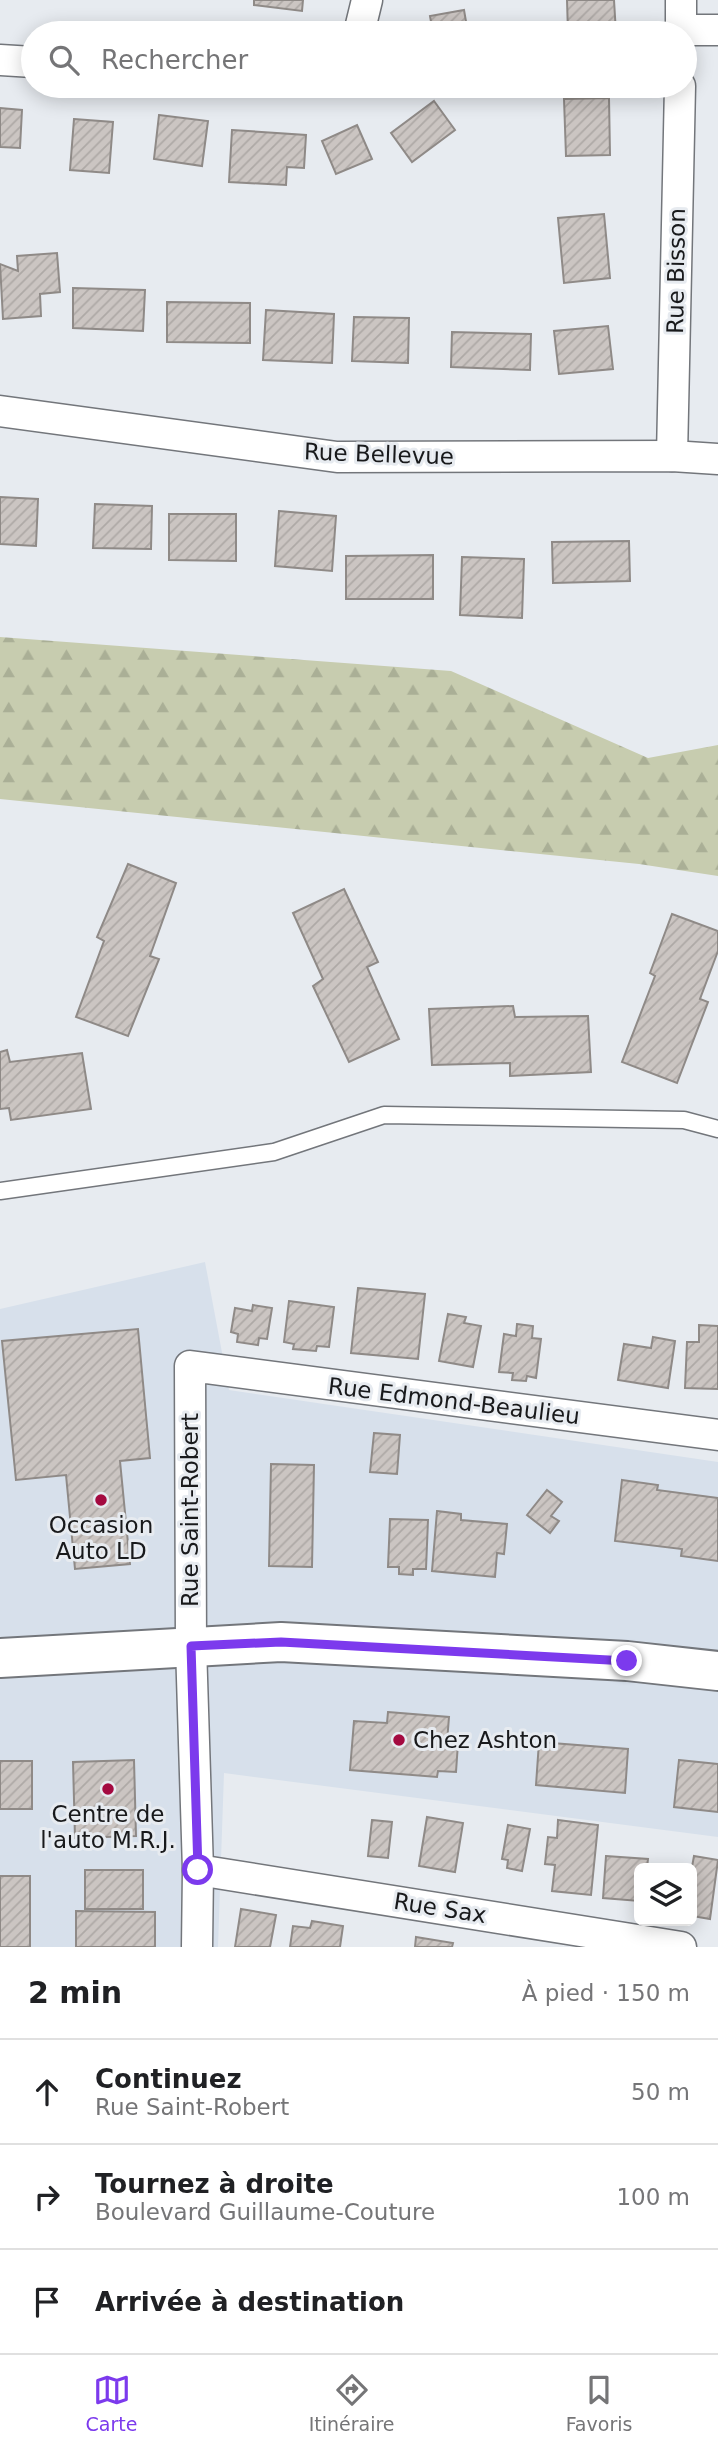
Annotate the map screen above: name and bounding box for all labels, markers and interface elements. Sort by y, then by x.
search box [21,21,697,98]
icon: search [45,41,83,79]
text: Rechercher [101,45,248,75]
street label: Rue Bisson [662,208,690,334]
street label: Rue Bellevue [303,438,455,470]
street label: Rue Edmond-Beaulieu [327,1373,581,1429]
street label: Rue Saint-Robert [177,1413,203,1607]
marker: Occasion Auto LD [93,1492,109,1508]
place label: Occasion Auto LD [49,1512,153,1564]
route end [611,1645,642,1676]
place label: Chez Ashton [413,1727,557,1753]
marker: Chez Ashton [391,1732,407,1748]
marker: Centre de l'auto M.R.J. [100,1781,116,1797]
place label: Centre de l'auto M.R.J. [40,1801,176,1853]
route start [182,1854,213,1885]
map controls [634,1863,697,1926]
button: layers [634,1863,697,1926]
street label: Rue Sax [392,1888,488,1928]
text: 2 min [28,1975,122,2010]
text: À pied · 150 m [522,1980,690,2006]
text: Continuez [95,2064,242,2094]
icon: ahead [28,2073,66,2111]
text: 50 m [631,2079,690,2105]
text: Rue Saint-Robert [95,2094,289,2120]
text: Tournez à droite [95,2169,334,2199]
icon: right [28,2178,66,2216]
text: 100 m [616,2184,690,2210]
text: Boulevard Guillaume-Couture [95,2199,435,2225]
icon: arrive [28,2283,66,2321]
text: Arrivée à destination [95,2287,404,2317]
tab: Carte [86,2371,137,2435]
tab: Itinéraire [309,2371,395,2435]
tab: Favoris [566,2371,632,2435]

